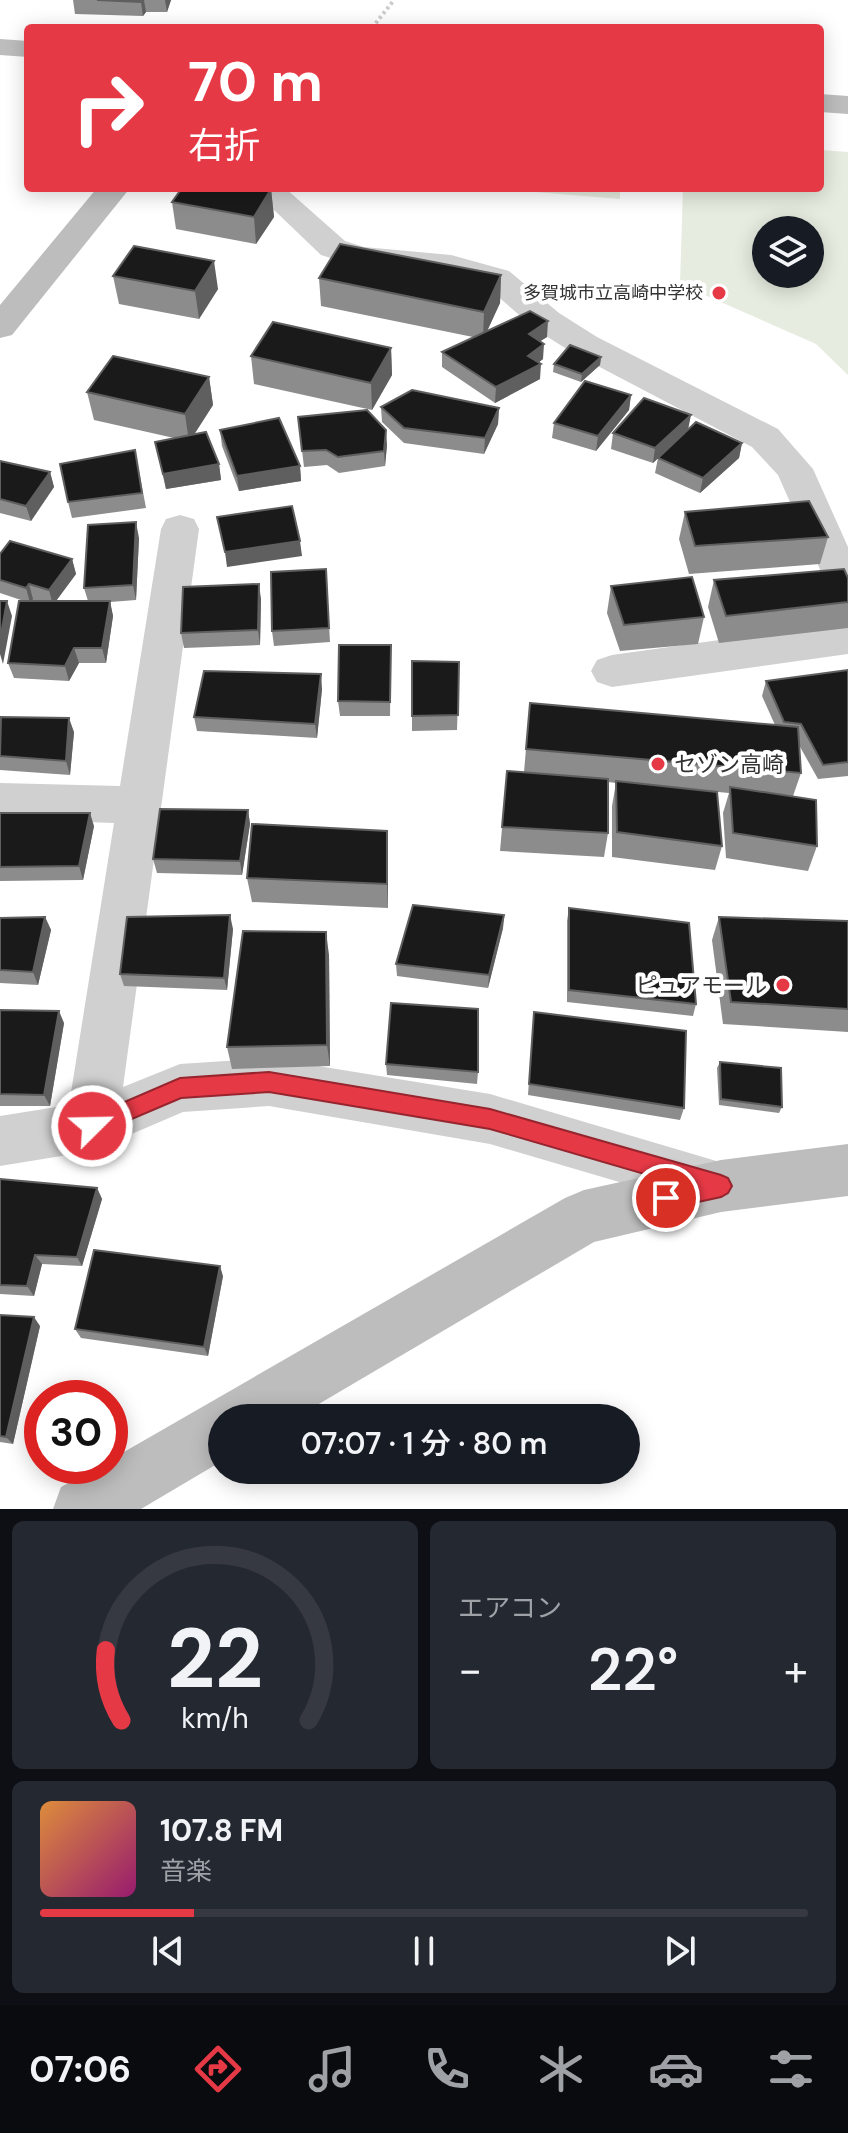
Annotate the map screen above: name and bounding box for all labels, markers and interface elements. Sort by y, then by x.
text: 70 m [188,45,323,118]
icon: right [56,56,160,160]
text: 右折 [188,122,260,169]
map controls [752,216,824,288]
button: layers [752,216,824,288]
place label: 多賀城市立高崎中学校 [523,281,703,305]
marker: 多賀城市立高崎中学校 [710,284,728,302]
place label: セゾン高崎 [674,750,784,779]
marker: セゾン高崎 [649,755,667,773]
place label: ピュアモール [635,971,767,1000]
marker: ピュアモール [774,976,792,994]
position arrow [50,1084,134,1168]
pin [632,1164,700,1232]
icon: arrive [644,1176,688,1220]
speed limit sign: 30 [24,1380,128,1484]
text: 07:07 · 1 分 · 80 m [301,1424,547,1463]
text: エアコン [458,1591,562,1625]
text: 22 [167,1604,263,1713]
text: 22° [588,1630,678,1709]
text: − [458,1641,482,1699]
text: + [784,1641,808,1699]
text: km/h [181,1700,249,1737]
text: 107.8 FM [160,1811,283,1850]
text: 音楽 [160,1854,212,1888]
icon: previous [146,1929,190,1973]
icon: pause [402,1929,446,1973]
icon: next [658,1929,702,1973]
icon: directions [190,2041,246,2097]
icon: music [304,2041,360,2097]
icon: phone [419,2041,475,2097]
icon: climate [533,2041,589,2097]
icon: car [648,2041,704,2097]
icon: filters [763,2041,819,2097]
text: 07:06 [29,2046,131,2093]

